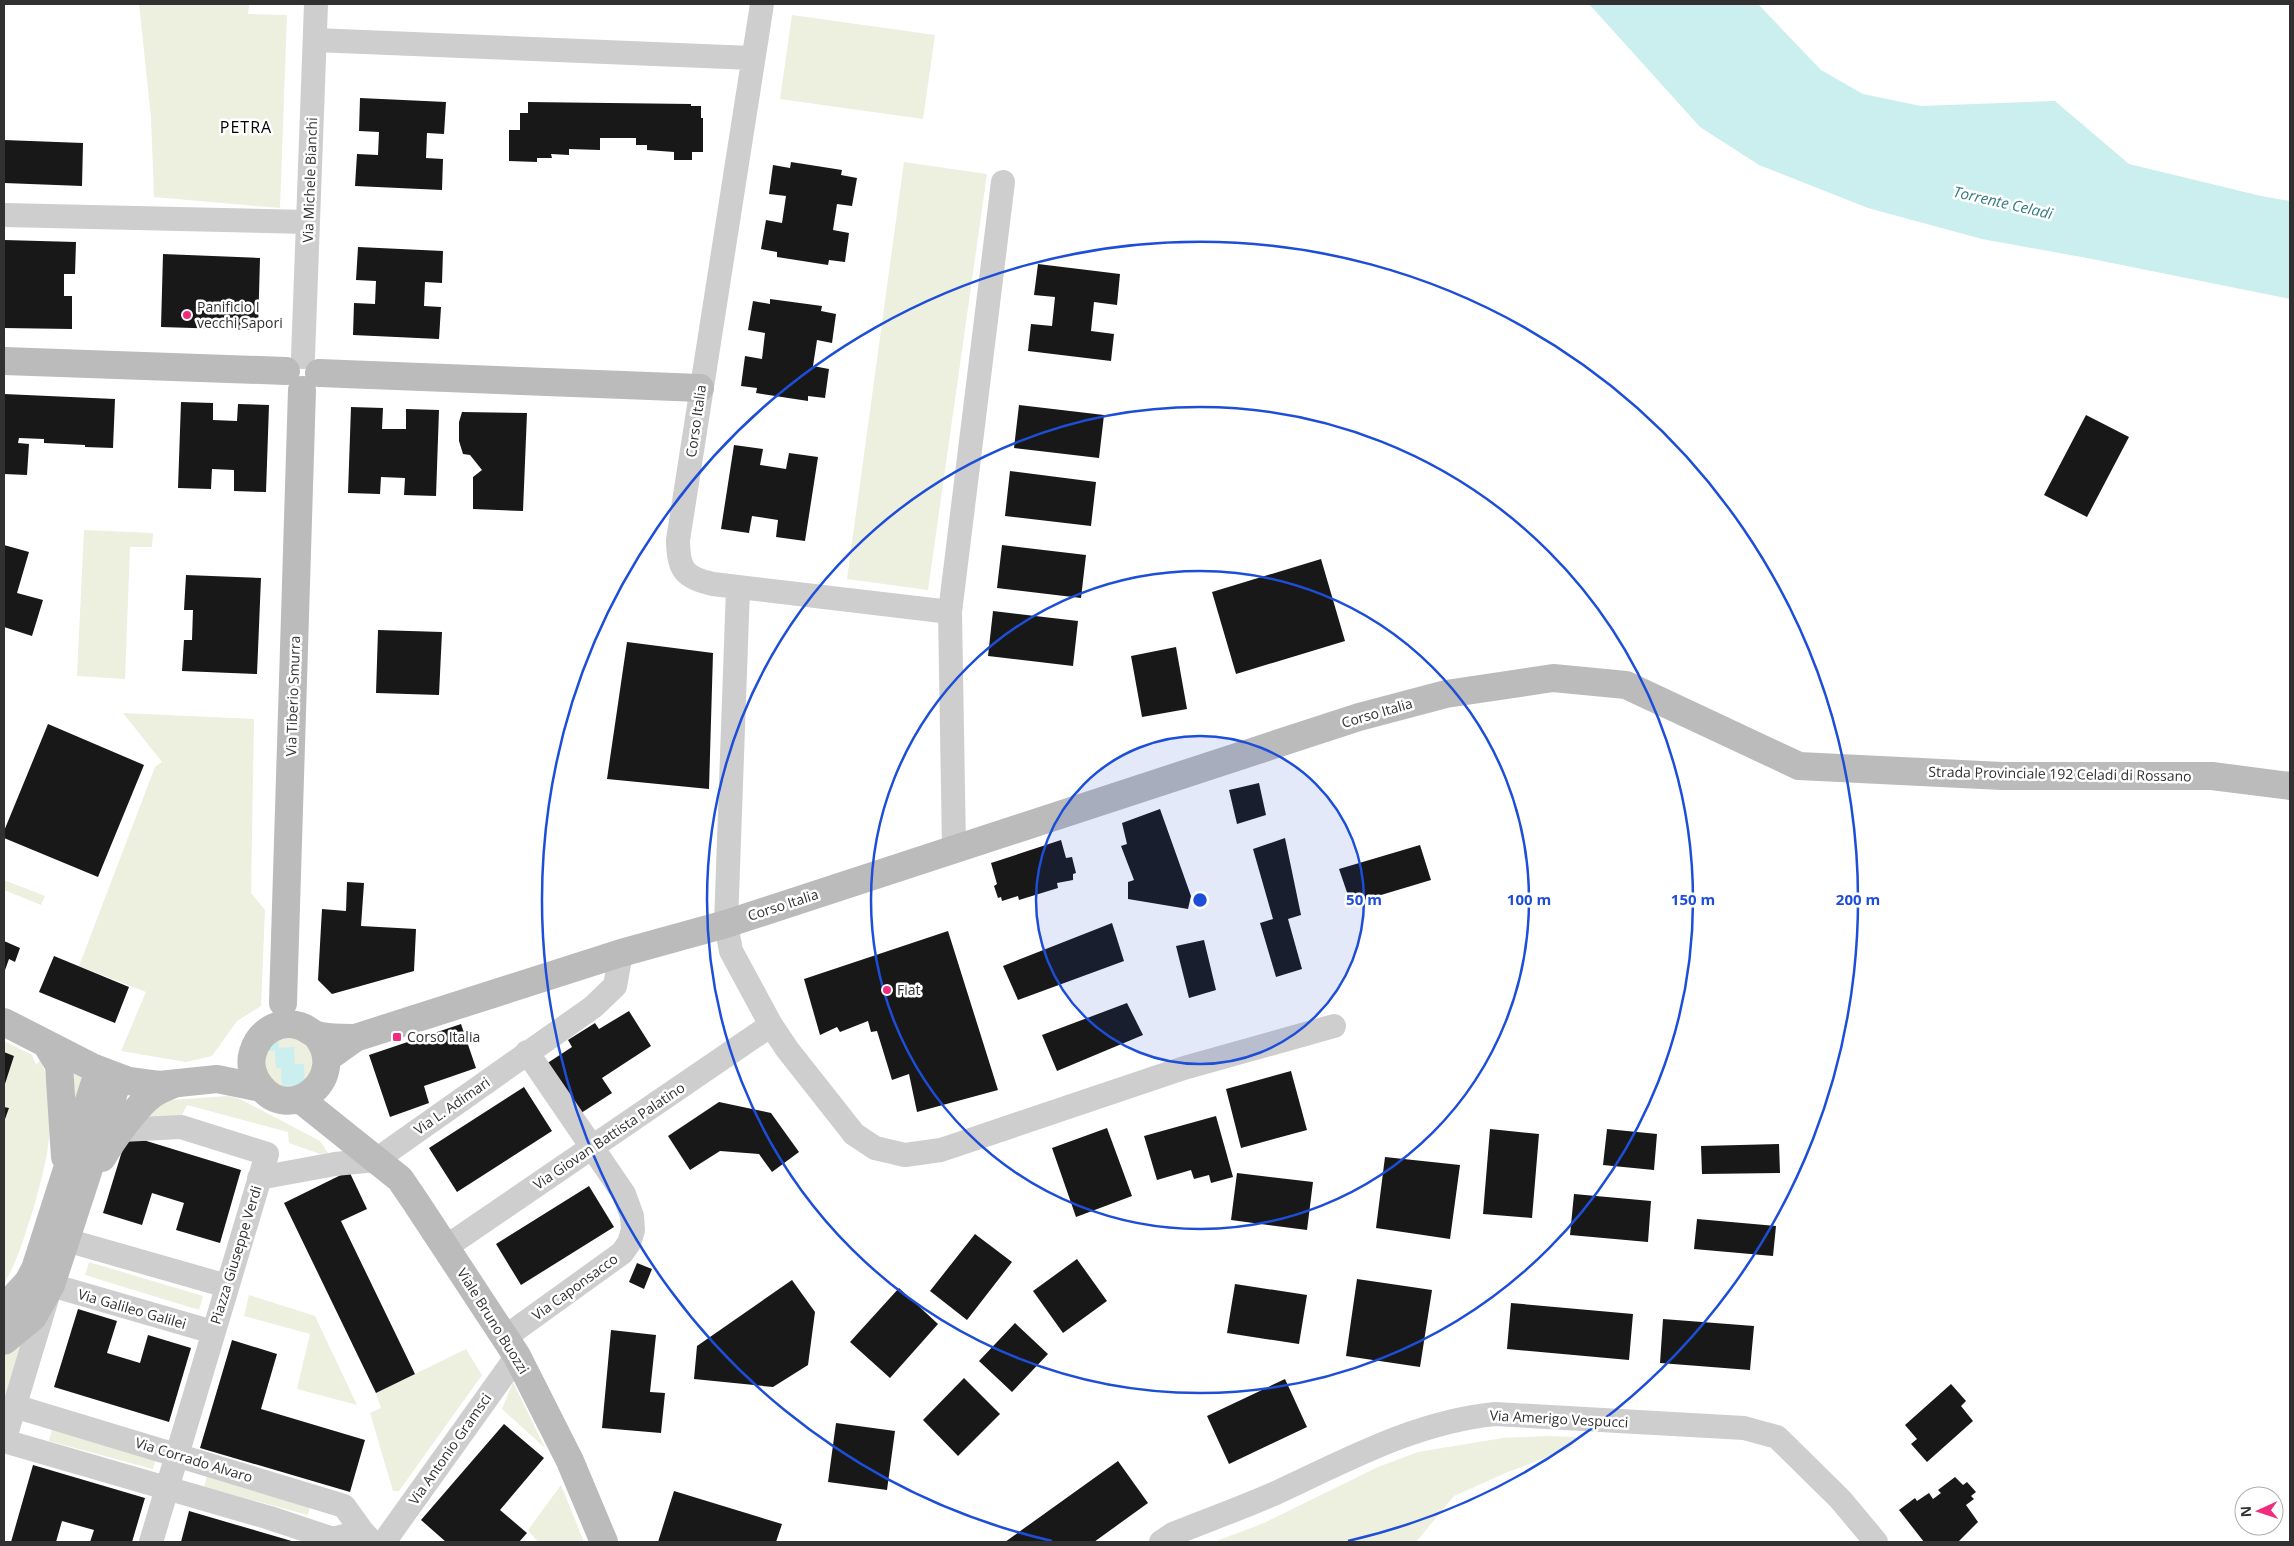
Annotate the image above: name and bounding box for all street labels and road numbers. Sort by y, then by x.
street label: Via Michele Bianchi [298,117,321,243]
street label: Corso Italia [681,383,710,459]
street label: Via Tiberio Smurra [281,635,304,757]
street label: Corso Italia [1339,693,1415,732]
street label: Strada Provinciale 192 Celadi di Rossano [1928,762,2192,785]
street label: Corso Italia [745,884,821,925]
street label: Via L. Adimari [410,1072,494,1139]
street label: Via Giovan Battista Palatino [529,1078,688,1193]
street label: Piazza Giuseppe Verdi [205,1183,266,1326]
street label: Via Caponsacco [528,1249,621,1324]
street label: Viale Bruno Buozzi [453,1264,534,1377]
street label: Via Galileo Galilei [76,1284,188,1333]
street label: Via Antonio Gramsci [404,1389,495,1508]
street label: Via Amerigo Vespucci [1489,1405,1629,1432]
street label: Via Corrado Alvaro [133,1433,255,1486]

